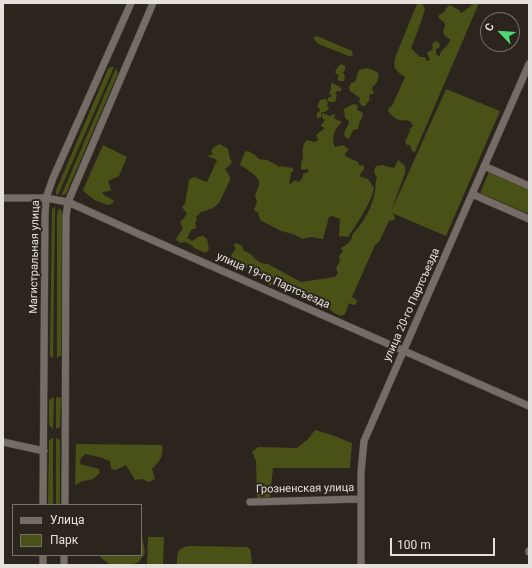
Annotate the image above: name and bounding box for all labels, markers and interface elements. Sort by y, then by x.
north arrow [480,12,520,52]
text: С [482,21,497,33]
street label: Магистральная улица [27,200,43,314]
street label: улица 20-го Партсъезда [381,246,443,364]
street label: улица 19-го Партсъезда [214,250,332,312]
street label: Грозненская улица [256,482,354,496]
legend [12,504,142,556]
text: Улица [50,513,85,527]
scale bar [392,530,497,556]
text: Парк [50,533,78,547]
text: 100 m [397,538,431,552]

